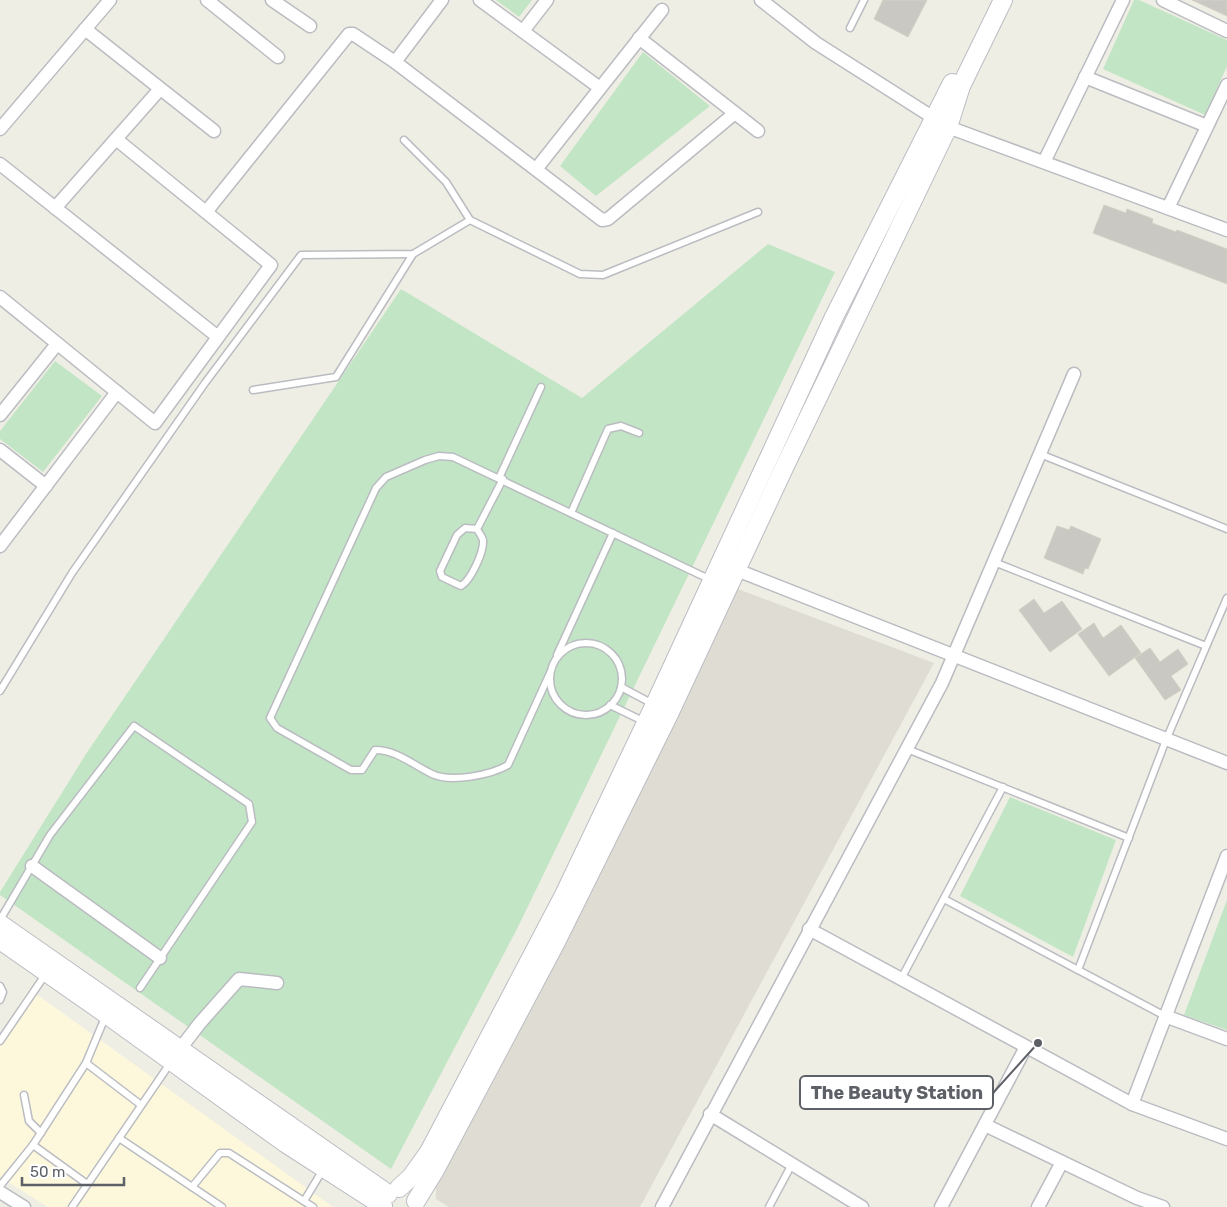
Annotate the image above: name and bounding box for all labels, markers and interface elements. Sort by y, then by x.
callout: The Beauty Station [800,1076,993,1109]
text: The Beauty Station [811,1082,983,1104]
scale bar [22,1154,125,1186]
text: 50 m [30,1163,65,1181]

